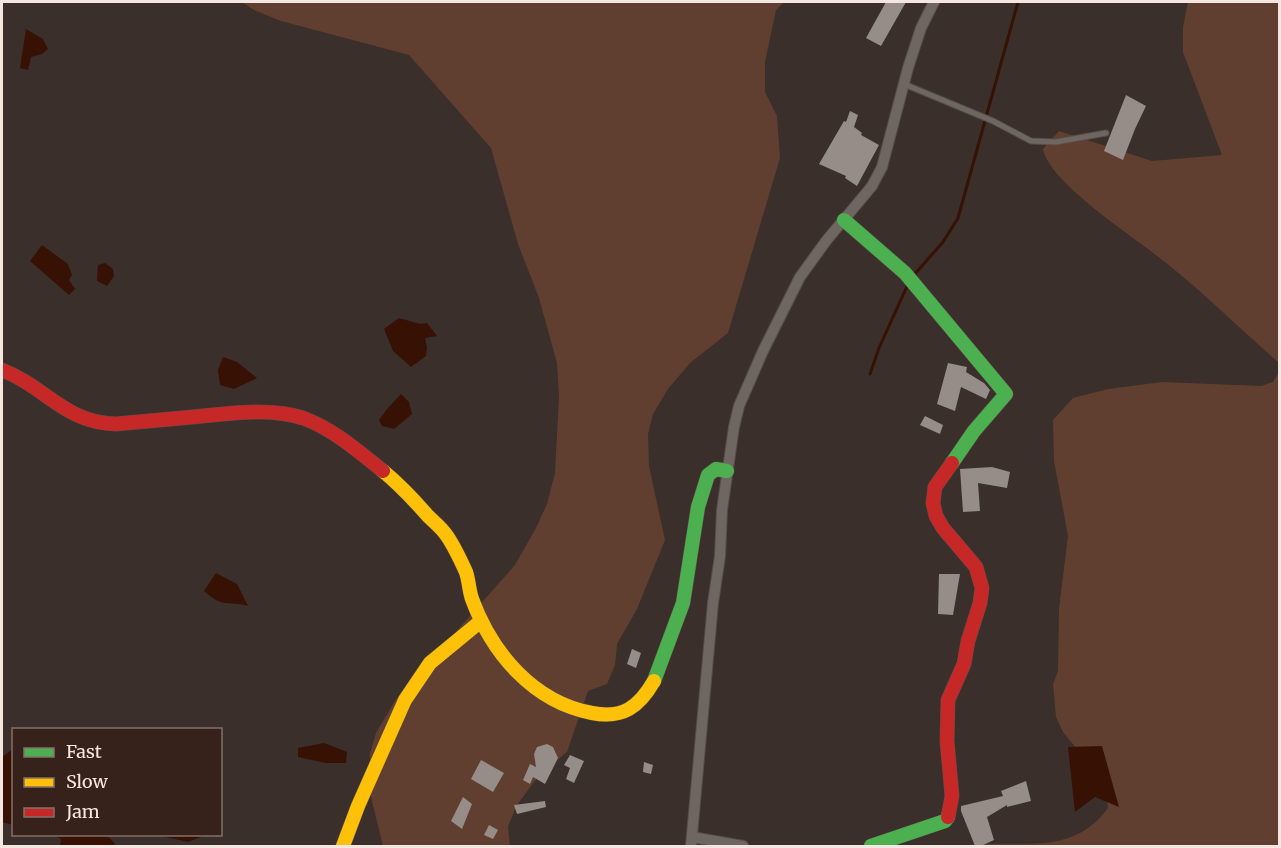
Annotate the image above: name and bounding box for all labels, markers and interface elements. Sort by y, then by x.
legend [12,728,222,836]
text: Fast [66,740,102,763]
text: Slow [66,770,109,793]
text: Jam [65,800,100,823]

